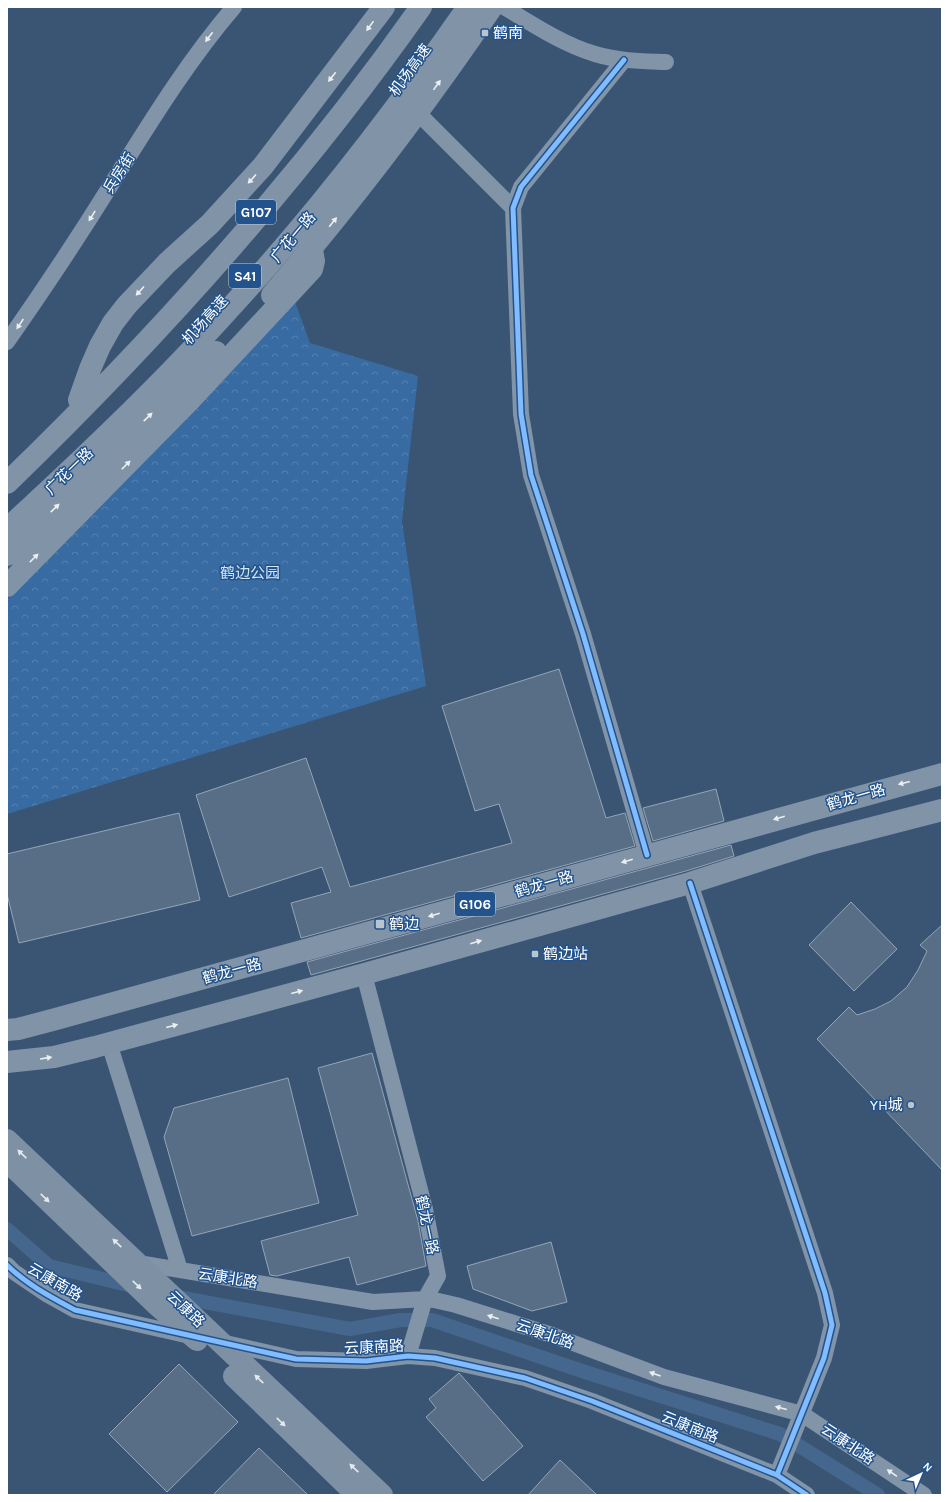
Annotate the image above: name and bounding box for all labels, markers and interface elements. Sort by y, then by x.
one-way arrow [366,21,374,32]
place label: 鹤南 [493,24,523,42]
marker: 鹤南 [480,28,490,38]
one-way arrow [205,31,214,42]
street label: 机场高速 [385,40,435,100]
one-way arrow [328,71,336,82]
one-way arrow [433,80,441,90]
street label: 兵房街 [99,149,139,197]
one-way arrow [247,173,256,184]
road number: G107 [236,200,276,224]
street label: 广花一路 [267,208,319,266]
one-way arrow [88,211,96,221]
one-way arrow [329,217,338,228]
road number: S41 [229,264,261,288]
one-way arrow [135,286,144,296]
street label: 机场高速 [178,292,232,348]
one-way arrow [16,319,24,329]
one-way arrow [143,412,153,422]
street label: 广花一路 [41,444,97,498]
one-way arrow [121,460,131,470]
one-way arrow [50,503,60,512]
one-way arrow [29,553,39,563]
park label: 鹤边公园 [220,564,280,582]
street label: 鹤龙一路 [825,780,887,814]
one-way arrow [898,780,910,786]
one-way arrow [773,815,785,821]
one-way arrow [621,858,633,864]
street label: 鹤龙一路 [513,867,575,901]
road number: G106 [455,892,495,916]
one-way arrow [428,912,440,918]
place label: 鹤边 [389,915,420,933]
marker: 鹤边 [374,918,386,930]
one-way arrow [470,939,483,945]
place label: 鹤边站 [543,945,588,963]
marker: 鹤边站 [530,949,540,959]
street label: 鹤龙一路 [201,955,263,987]
one-way arrow [291,989,303,995]
one-way arrow [166,1023,178,1029]
one-way arrow [40,1055,52,1061]
place label: YH城 [870,1096,903,1114]
marker: YH城 [906,1100,916,1110]
one-way arrow [17,1149,27,1159]
one-way arrow [40,1193,50,1202]
street label: 鹤龙一路 [412,1194,442,1256]
one-way arrow [112,1239,121,1248]
street label: 云康南路 [25,1259,85,1305]
street label: 云康北路 [197,1264,259,1292]
one-way arrow [132,1280,142,1290]
street label: 云康路 [164,1287,208,1331]
one-way arrow [487,1314,499,1320]
street label: 云康北路 [514,1316,576,1352]
street label: 云康南路 [344,1336,404,1358]
one-way arrow [649,1370,661,1376]
one-way arrow [254,1374,264,1384]
one-way arrow [774,1405,786,1411]
street label: 云康南路 [659,1407,721,1447]
one-way arrow [276,1417,286,1426]
street label: 云康北路 [818,1420,878,1468]
north arrow [901,1454,941,1494]
text: N [920,1460,935,1475]
one-way arrow [349,1463,359,1473]
one-way arrow [887,1469,897,1477]

